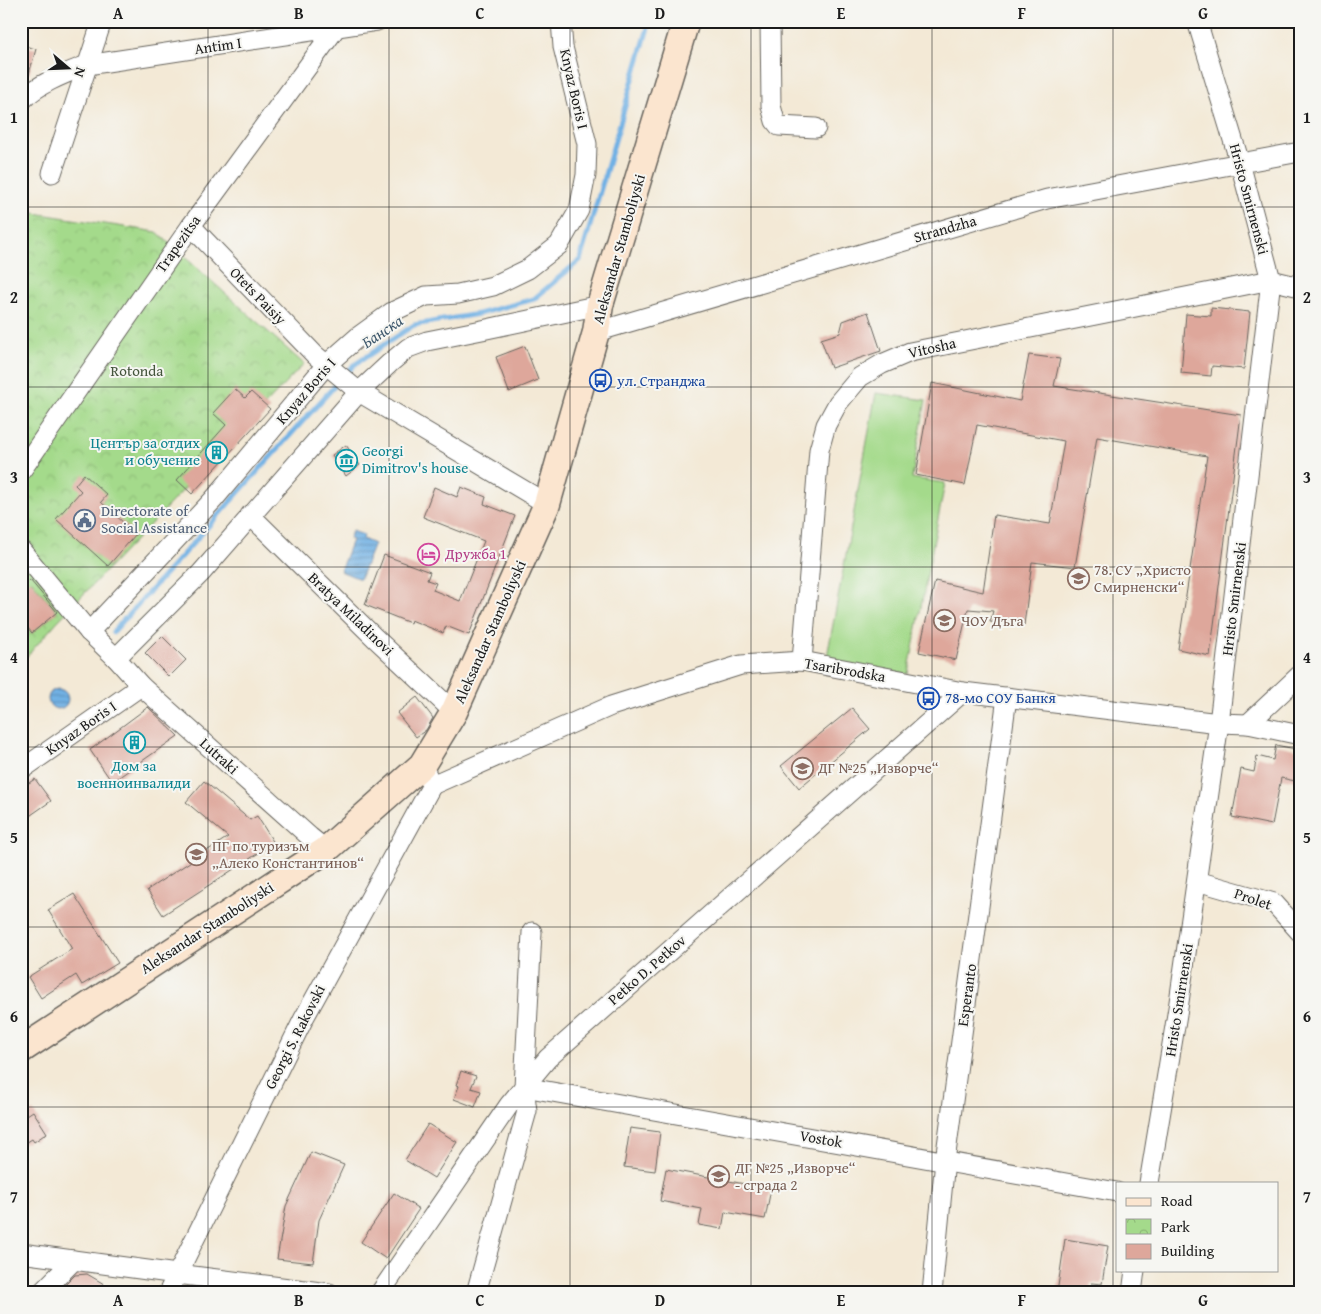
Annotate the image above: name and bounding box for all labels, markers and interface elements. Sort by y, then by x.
text: A [113,1,124,25]
text: B [294,1,304,25]
text: C [475,1,485,25]
text: D [655,1,665,25]
text: E [837,1,846,25]
text: F [1018,1,1026,25]
text: G [1198,1,1208,25]
street label: Antim I [193,32,243,59]
north arrow [42,42,92,92]
street label: Knyaz Boris I [555,47,594,131]
text: N [69,65,91,81]
text: 1 [10,105,18,129]
text: 1 [1303,105,1311,129]
street label: Hristo Smirnenski [1225,141,1274,257]
street label: Aleksandar Stamboliyski [587,171,650,326]
street label: Strandzha [911,210,979,247]
street label: Trapezitsa [150,211,205,277]
street label: Otets Paisiy [225,262,292,330]
text: 2 [10,285,18,309]
text: 2 [1303,285,1311,309]
water label: Банска [356,308,408,354]
street label: Vitosha [906,332,958,363]
street label: Knyaz Boris I [271,353,340,428]
park label: Rotonda [111,360,163,381]
bus stop icon: ул. Странджа [589,369,613,393]
place label: ул. Странджа [616,370,706,391]
place label: Център за отдих и обучение [91,432,200,470]
building icon: Център за отдих и обучение [204,440,228,464]
place label: Georgi Dimitrov's house [362,440,468,478]
museum icon: Georgi Dimitrov's house [334,448,358,472]
text: 3 [10,465,18,489]
text: 3 [1303,465,1311,489]
place label: Directorate of Social Assistance [101,500,207,538]
public building icon: Directorate of Social Assistance [73,508,97,532]
street label: Hristo Smirnenski [1216,541,1251,657]
hotel icon: Дружба 1 [417,542,441,566]
place label: Дружба 1 [444,543,507,564]
street label: Aleksandar Stamboliyski [448,557,531,707]
place label: 78. СУ „Христо Смирненски“ [1094,559,1191,597]
street label: Bratya Miladinovi [304,567,399,660]
school or university icon: 78. СУ „Христо Смирненски“ [1066,567,1090,591]
school or university icon: ЧОУ Дъга [933,609,957,633]
place label: ЧОУ Дъга [961,610,1024,631]
text: 4 [10,645,18,669]
text: 4 [1303,645,1311,669]
street label: Tsaribrodska [803,652,887,687]
bus stop icon: 78-мо СОУ Банкя [917,686,941,710]
place label: 78-мо СОУ Банкя [945,687,1056,708]
street label: Knyaz Boris I [41,695,120,760]
building icon: Дом за военноинвалиди [122,731,146,755]
street label: Lutraki [195,733,243,779]
place label: Дом за военноинвалиди [77,755,191,793]
school or university icon: ДГ №25 „Изворче“ [790,756,814,780]
place label: ДГ №25 „Изворче“ [817,757,939,778]
text: 5 [10,825,18,849]
text: 5 [1303,825,1311,849]
place label: ПГ по туризъм „Алеко Константинов“ [212,835,364,873]
school or university icon: ПГ по туризъм „Алеко Константинов“ [184,843,208,867]
street label: Aleksandar Stamboliyski [136,877,277,979]
street label: Prolet [1232,882,1275,915]
street label: Petko D. Petkov [603,929,691,1009]
street label: Hristo Smirnenski [1159,942,1198,1058]
street label: Esperanto [952,962,981,1028]
street label: Georgi S. Rakovski [259,981,330,1093]
text: 6 [10,1004,18,1028]
text: 6 [1303,1004,1311,1028]
street label: Vostok [798,1124,845,1153]
place label: ДГ №25 „Изворче“ - сграда 2 [734,1157,856,1195]
school or university icon: ДГ №25 „Изворче“ - сграда 2 [707,1165,731,1189]
legend [1116,1182,1278,1272]
text: 7 [10,1184,18,1208]
text: 7 [1303,1184,1311,1208]
text: Road [1161,1190,1192,1211]
text: Park [1161,1216,1190,1237]
text: Building [1161,1240,1215,1261]
text: A [113,1288,124,1312]
text: B [294,1288,304,1312]
text: C [475,1288,485,1312]
text: D [655,1288,665,1312]
text: E [837,1288,846,1312]
text: F [1018,1288,1026,1312]
text: G [1198,1288,1208,1312]

